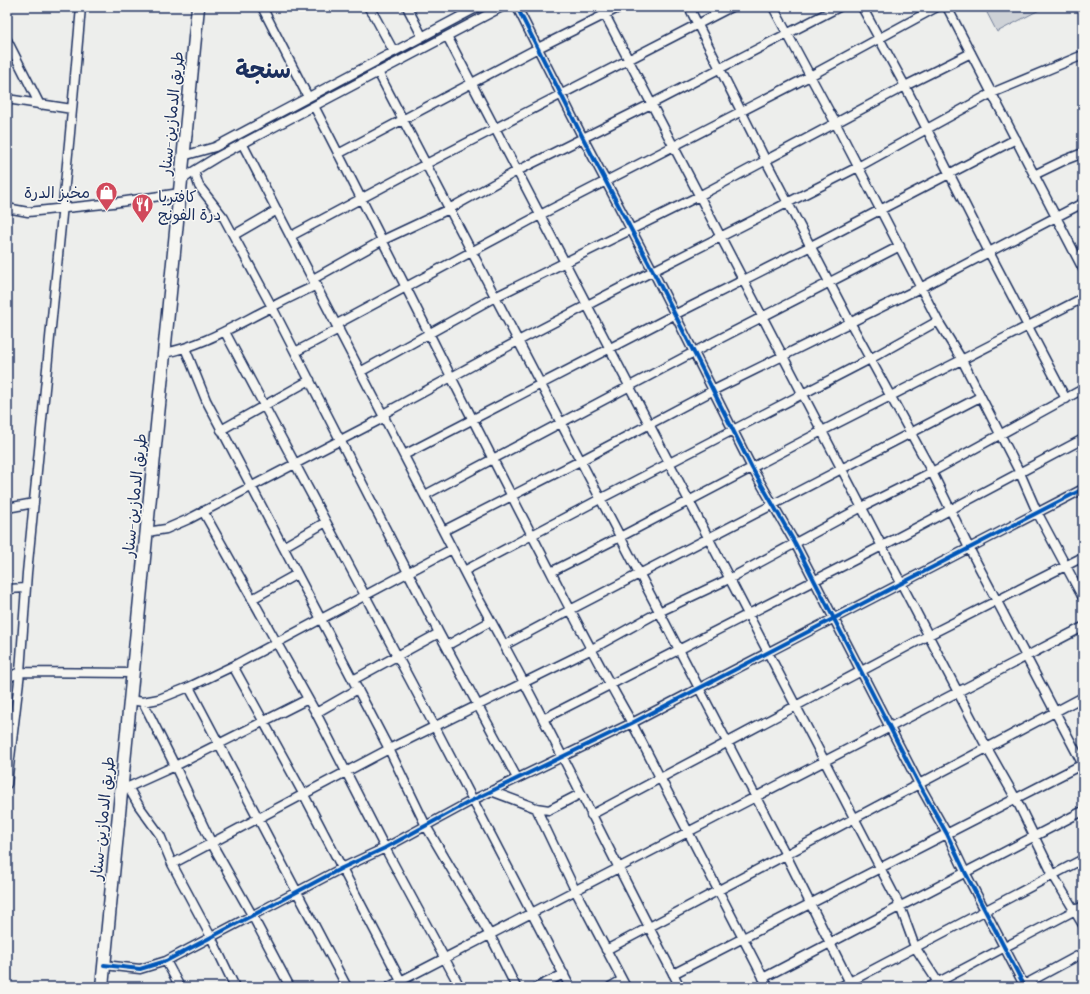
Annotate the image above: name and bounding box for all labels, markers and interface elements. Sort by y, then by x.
street label: طريق الدمازين-سنار [154,50,191,178]
district label: سنجة [235,55,291,90]
shop icon: مخبز الدرة [93,179,119,212]
place label: مخبز الدرة [24,182,90,206]
place label: كافتريا درة الفونج [158,186,221,228]
restaurant icon: كافتريا درة الفونج [129,192,155,225]
street label: طريق الدمازين-سنار [117,432,154,560]
street label: طريق الدمازين-سنار [85,755,122,883]

